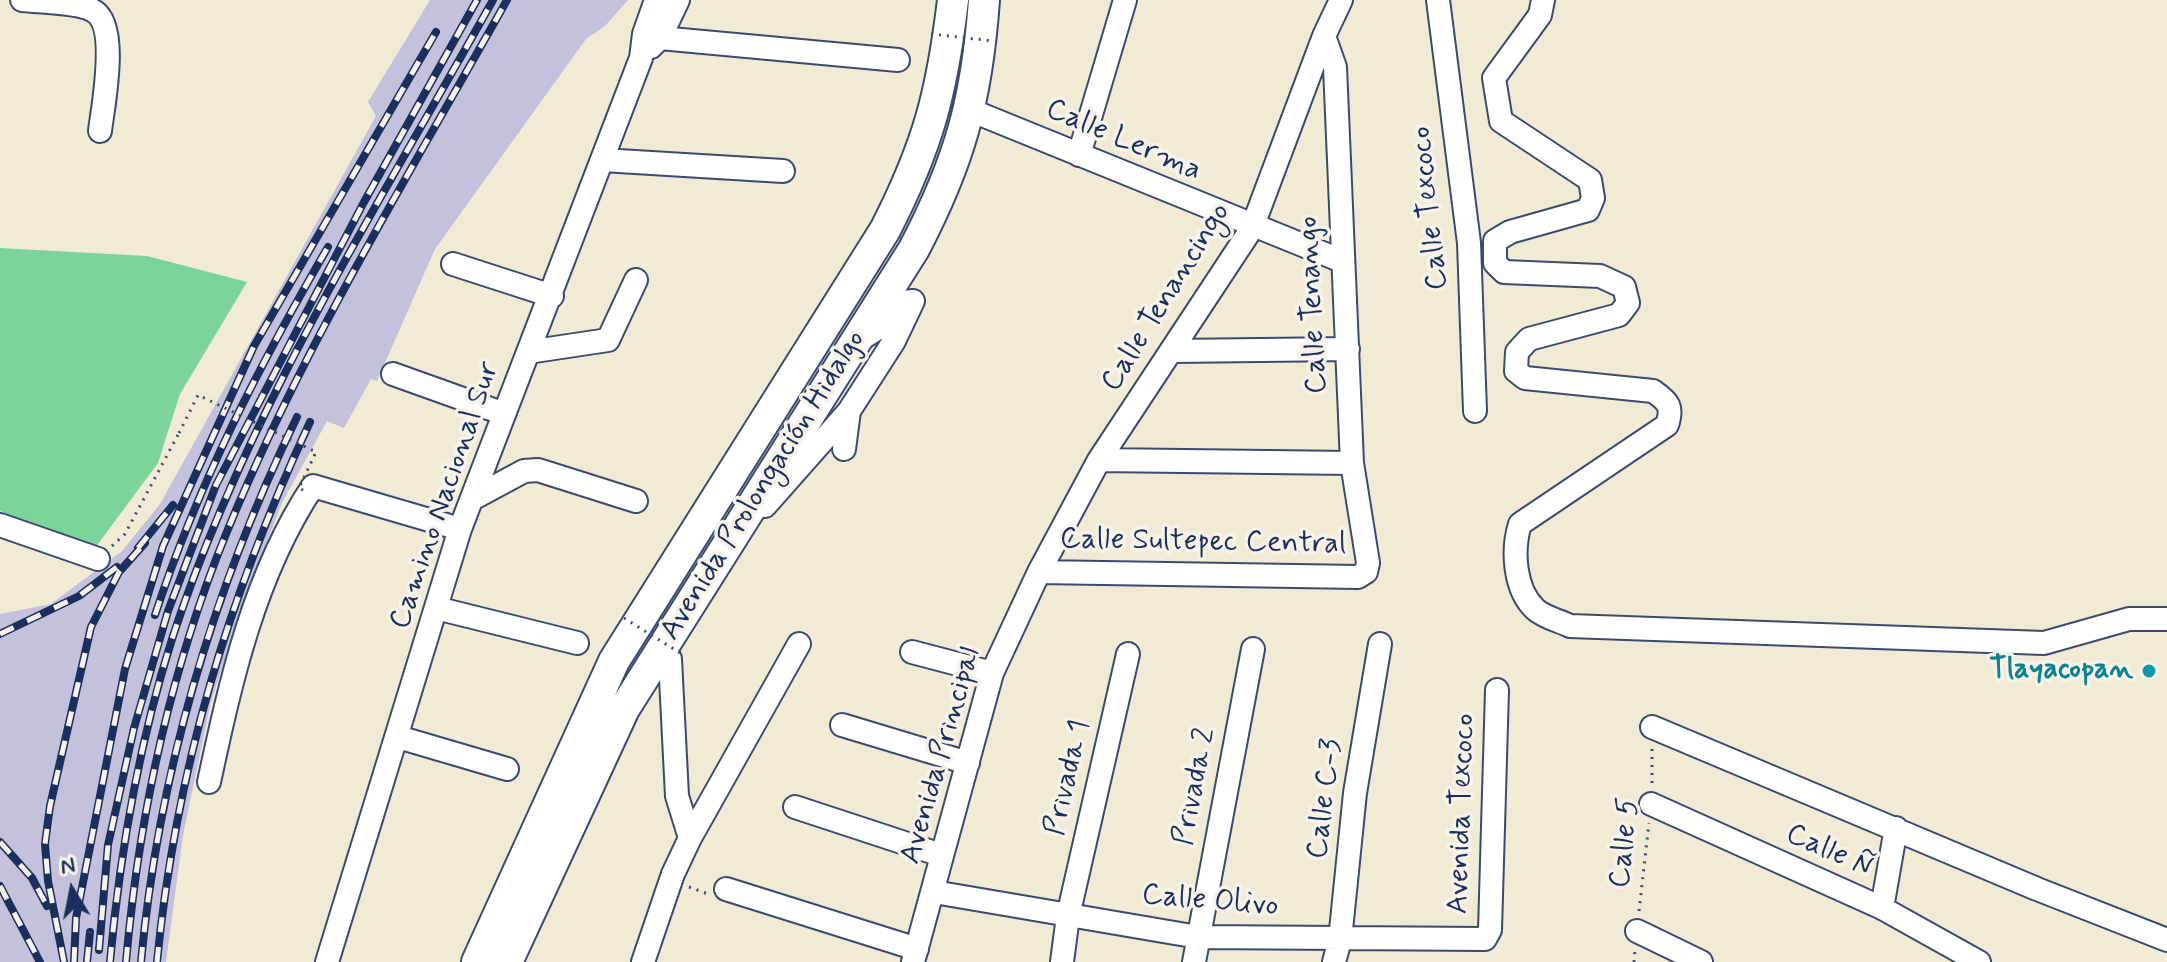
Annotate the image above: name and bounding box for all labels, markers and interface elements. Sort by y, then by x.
street label: Calle Lerma [1040,92,1206,190]
street label: Calle Texcoco [1404,124,1458,292]
street label: Calle Tenancingo [1095,197,1239,399]
street label: Calle Tenango [1291,215,1337,395]
street label: Avenida Prolongación Hidalgo [654,324,874,648]
street label: Camino Nacional Sur [383,358,509,634]
street label: Calle Sultepec Central [1059,523,1347,563]
street label: Avenida Principal [894,644,990,868]
place label: Tlayacopan [1989,653,2133,689]
marker: Tlayacopan [2140,662,2158,680]
street label: Avenida Texcoco [1442,713,1484,915]
street label: Privada 1 [1038,717,1100,839]
street label: Privada 2 [1167,725,1225,849]
street label: Calle C-3 [1301,737,1351,861]
street label: Calle 5 [1603,796,1649,890]
street label: Calle Ñ [1780,817,1878,887]
north arrow [32,850,112,930]
text: N [58,851,77,881]
street label: Calle Olivo [1140,878,1280,926]

